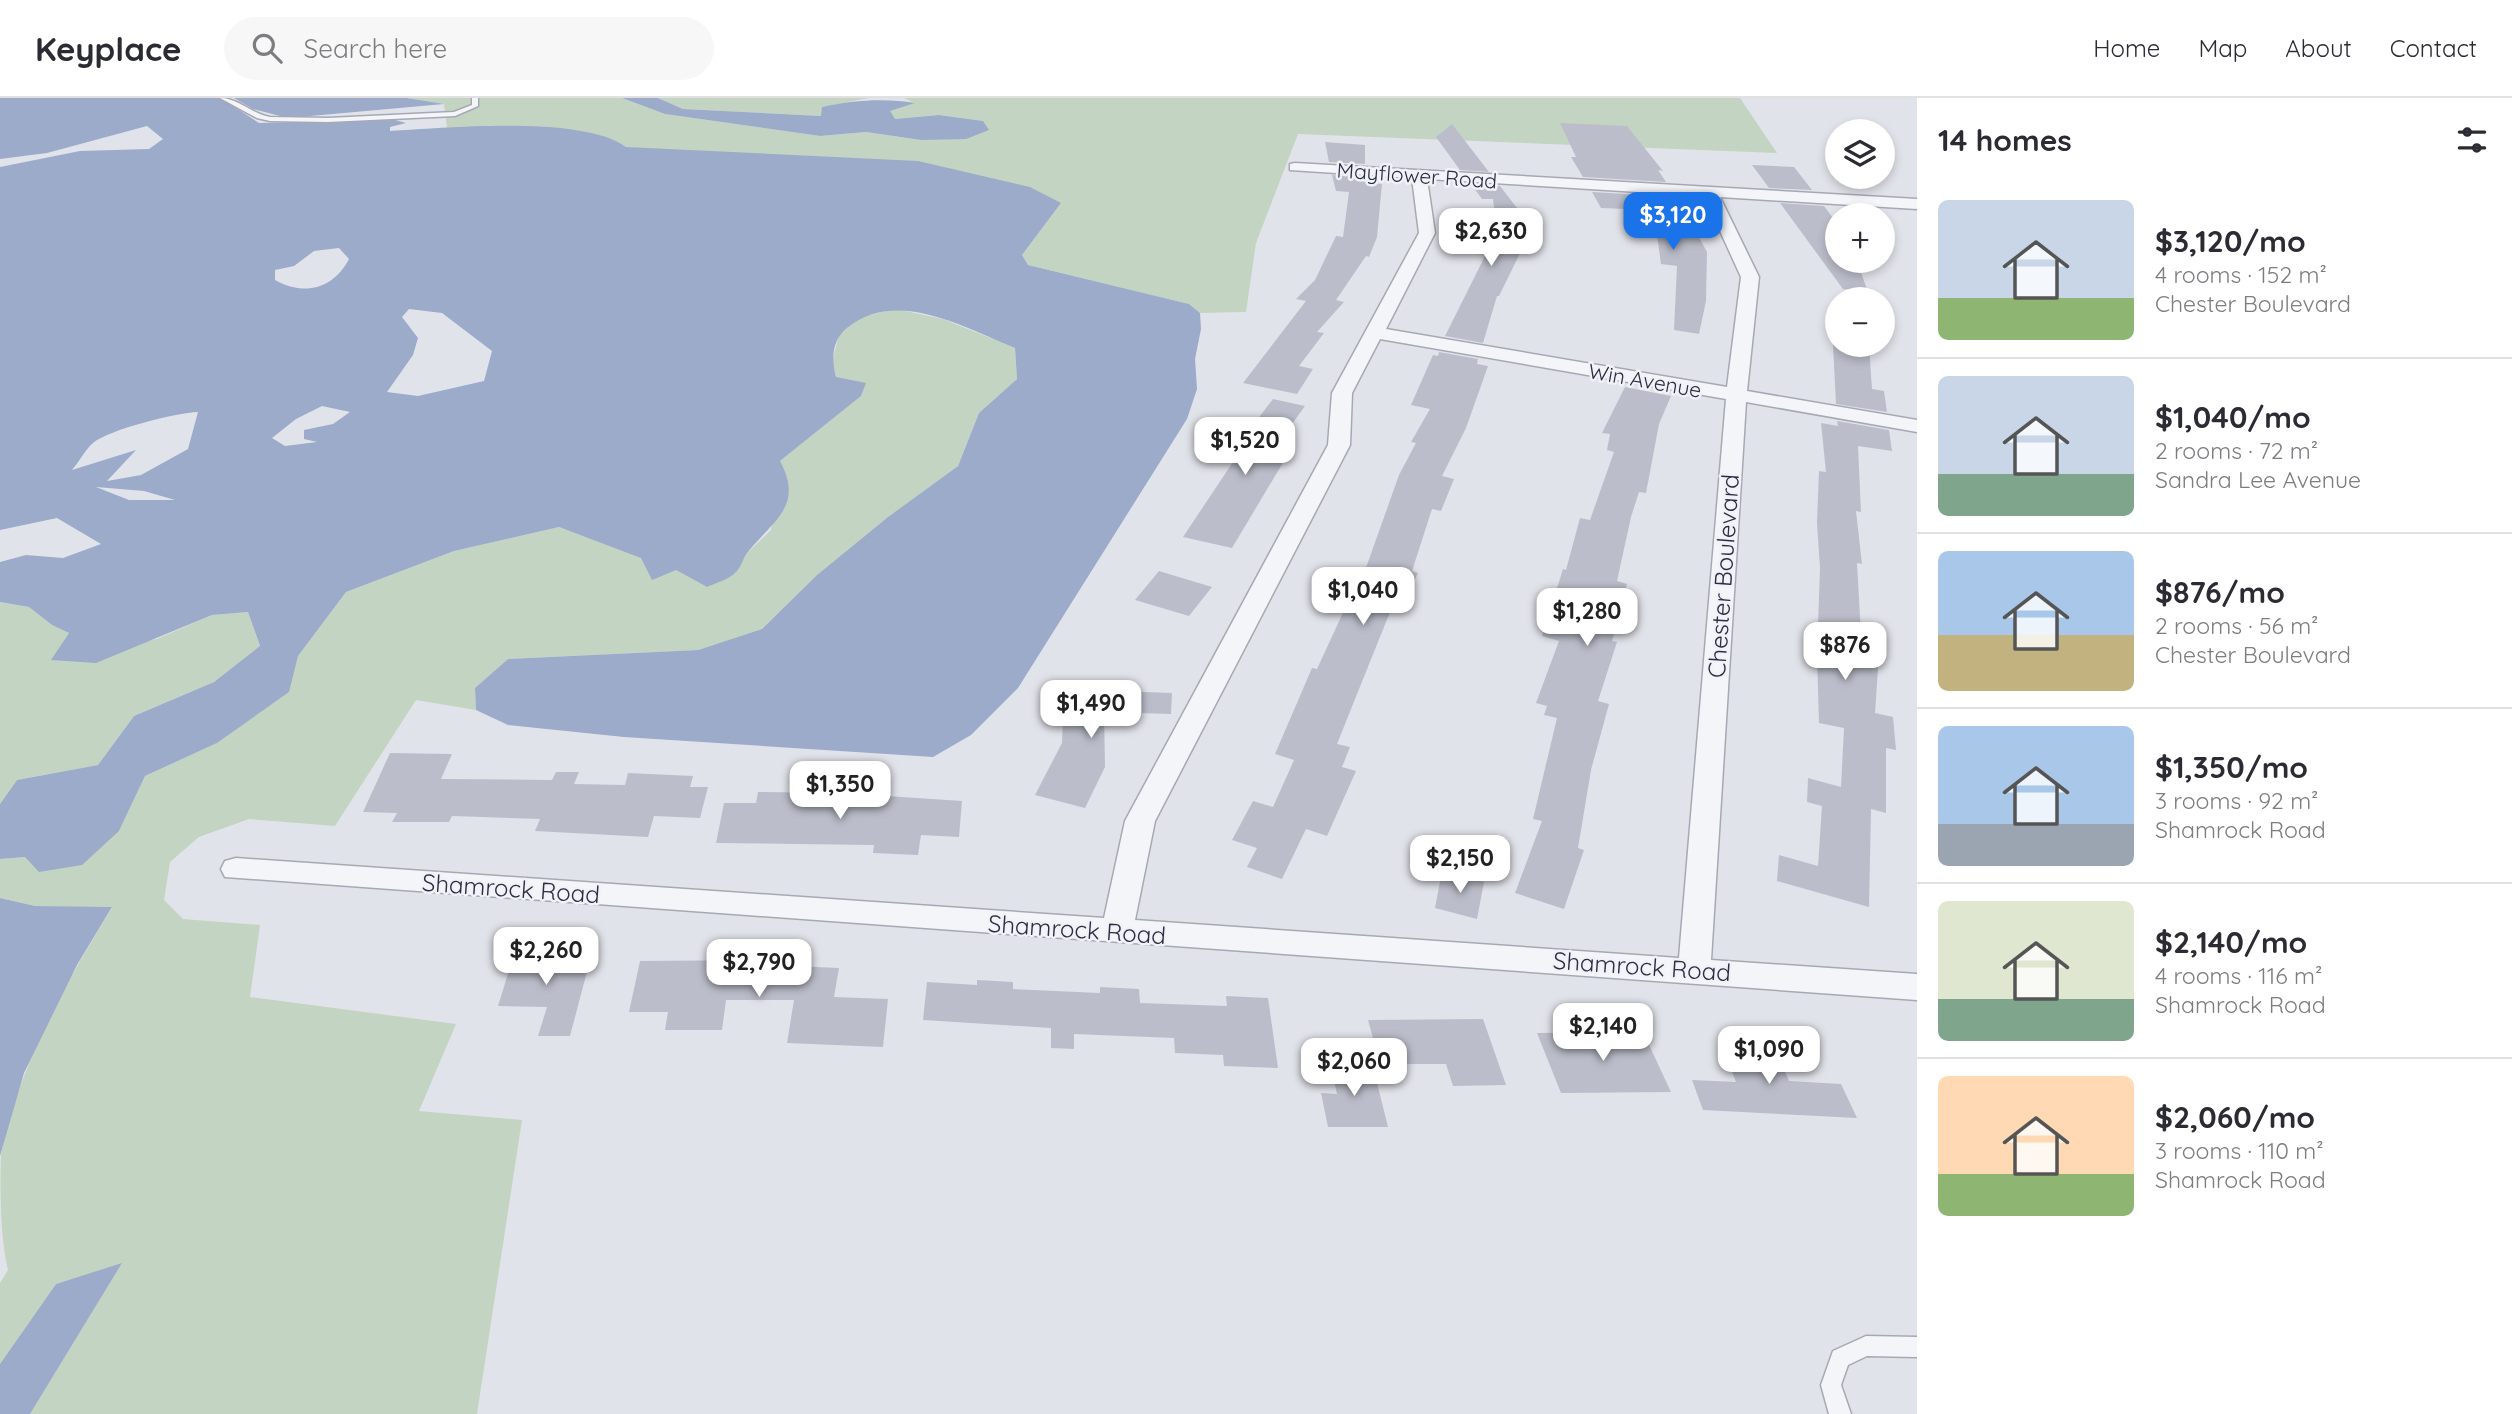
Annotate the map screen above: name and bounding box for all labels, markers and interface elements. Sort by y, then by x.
search box [224,17,714,80]
text: Keyplace [35,28,182,69]
icon: search [248,29,286,67]
text: Search here [304,32,447,65]
text: Home [2093,33,2160,63]
text: Map [2198,33,2247,63]
text: About [2285,33,2352,63]
text: Contact [2390,33,2477,63]
map controls [1825,119,1895,357]
button: layers [1825,119,1895,189]
text: 14 homes [1938,121,2072,159]
icon: filters [2453,121,2491,159]
street label: Mayflower Road [1336,156,1498,194]
pin: $3,120 [1616,192,1730,252]
text: $3,120 [1640,200,1706,229]
button: + [1825,203,1895,273]
pin: $2,630 [1434,208,1548,268]
text: $2,630 [1455,216,1527,245]
text: $3,120/mo [2155,222,2306,260]
icon: home [1994,228,2078,312]
text: 4 rooms · 152 m² [2155,260,2327,289]
button: − [1825,287,1895,357]
text: Chester Boulevard [2155,289,2351,318]
street label: Win Avenue [1586,357,1704,403]
text: $1,040/mo [2155,398,2311,436]
icon: home [1994,404,2078,488]
pin: $1,520 [1188,418,1302,477]
text: $1,520 [1210,425,1280,454]
text: 2 rooms · 72 m² [2155,436,2318,465]
text: Sandra Lee Avenue [2155,465,2361,494]
street label: Chester Boulevard [1701,473,1745,679]
pin: $1,040 [1306,568,1420,627]
text: $876/mo [2155,573,2285,611]
text: $1,040 [1328,575,1398,604]
icon: home [1994,579,2078,663]
pin: $1,280 [1530,588,1644,648]
text: $1,280 [1553,596,1621,625]
text: 2 rooms · 56 m² [2155,611,2318,640]
pin: $876 [1804,622,1886,682]
text: $876 [1820,630,1871,659]
text: Chester Boulevard [2155,640,2351,669]
pin: $1,490 [1034,680,1148,740]
text: $1,490 [1056,688,1126,717]
text: $1,350/mo [2155,748,2308,786]
icon: home [1994,754,2078,838]
pin: $1,350 [783,762,897,821]
text: $1,350 [806,769,874,798]
text: 3 rooms · 92 m² [2155,786,2318,815]
text: Shamrock Road [2155,815,2326,844]
pin: $2,150 [1403,836,1517,895]
text: $2,150 [1426,843,1494,872]
street label: Shamrock Road [421,867,601,909]
street label: Shamrock Road [987,908,1167,950]
text: $2,140/mo [2155,923,2307,961]
pin: $2,260 [489,928,603,987]
icon: home [1994,929,2078,1013]
text: $2,260 [509,935,583,964]
pin: $2,790 [702,940,816,999]
street label: Shamrock Road [1552,945,1732,987]
text: $2,790 [723,947,795,976]
text: 4 rooms · 116 m² [2155,961,2322,990]
text: Shamrock Road [2155,990,2326,1019]
pin: $2,140 [1546,1004,1660,1063]
text: $2,140 [1569,1011,1637,1040]
pin: $1,090 [1712,1026,1826,1086]
text: $1,090 [1734,1034,1804,1063]
pin: $2,060 [1297,1038,1411,1098]
text: $2,060 [1317,1046,1391,1075]
text: $2,060/mo [2155,1098,2315,1136]
icon: home [1994,1104,2078,1188]
text: 3 rooms · 110 m² [2155,1136,2324,1165]
text: Shamrock Road [2155,1165,2326,1194]

